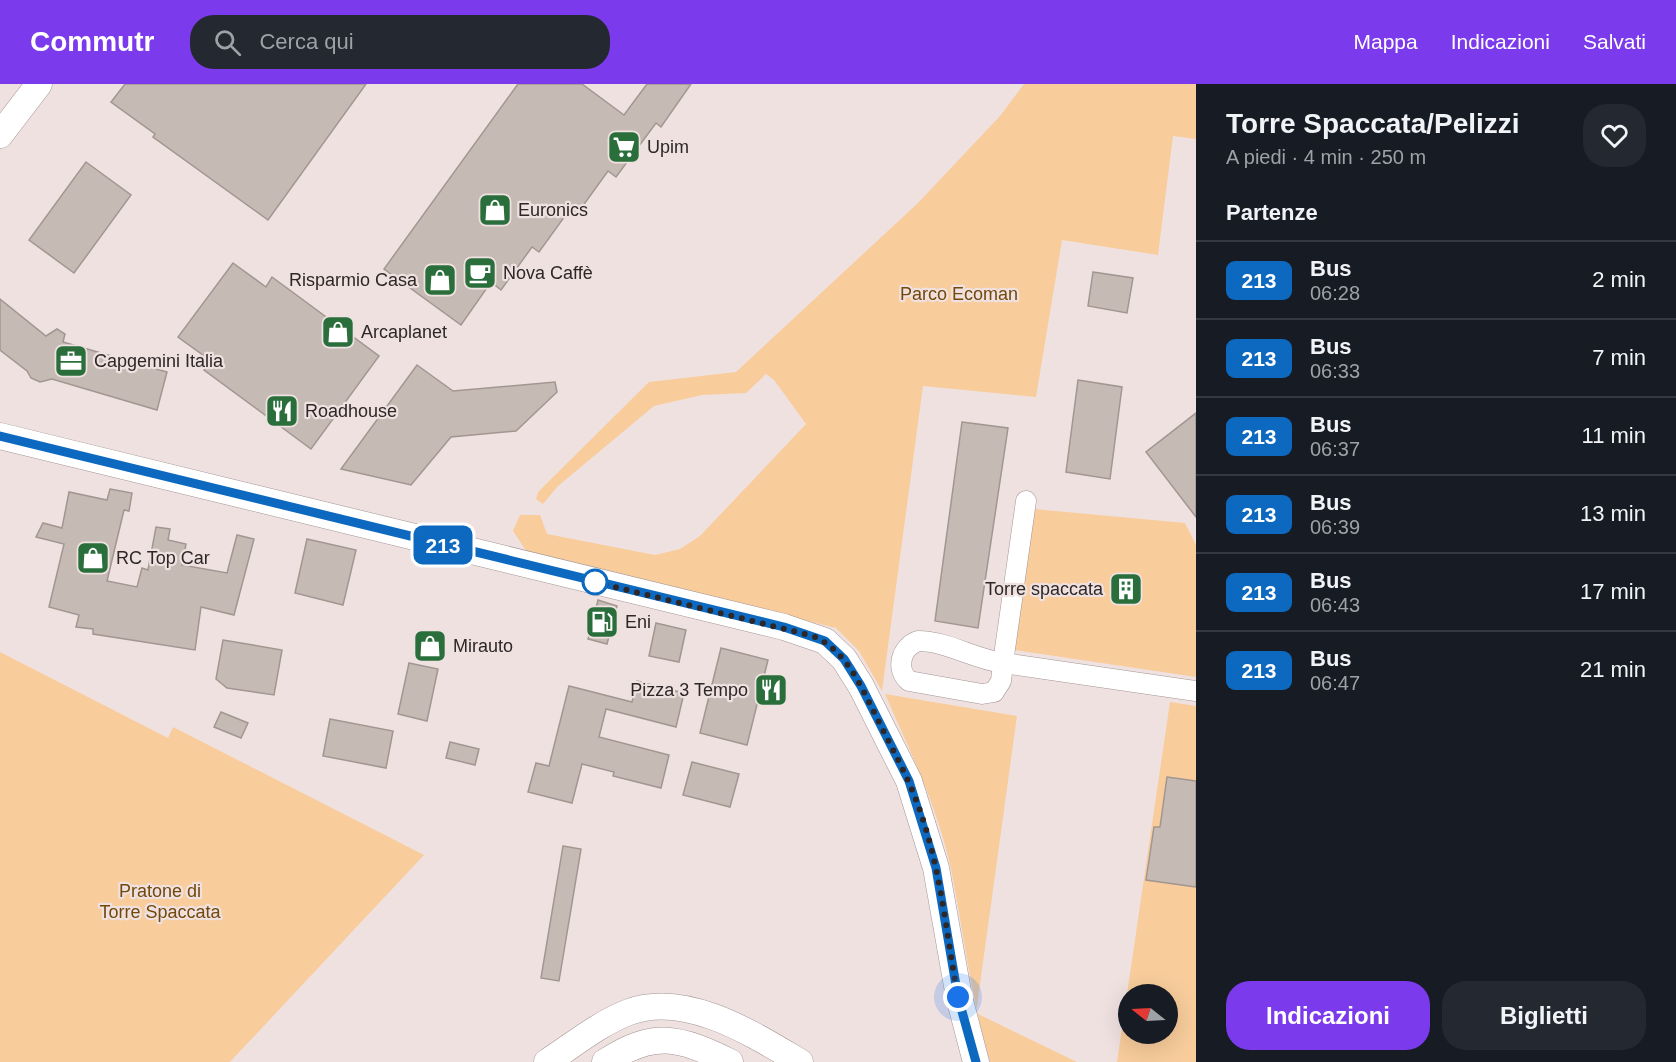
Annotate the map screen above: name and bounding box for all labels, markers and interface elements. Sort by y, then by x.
search box [190,15,610,69]
text: Commutr [30,26,154,57]
icon: search [211,26,244,59]
text: Cerca qui [259,29,354,54]
text: Mappa [1354,30,1418,53]
text: Indicazioni [1451,30,1550,53]
text: Salvati [1583,30,1646,53]
button: heart [1583,104,1646,167]
text: Torre Spaccata/Pelizzi [1226,108,1520,139]
supermarket icon: Upim [606,129,642,165]
place label: Upim [647,137,689,157]
text: A piedi · 4 min · 250 m [1226,146,1426,168]
shop icon: Euronics [477,192,513,228]
place label: Euronics [518,200,588,220]
text: Partenze [1226,200,1318,225]
cafe icon: Nova Caffè [462,255,498,291]
text: Bus [1310,256,1352,281]
shop icon: Risparmio Casa [422,262,458,298]
place label: Nova Caffè [503,263,593,283]
text: 2 min [1592,267,1646,292]
text: 213 [1241,269,1277,292]
place label: Risparmio Casa [289,270,418,290]
text: 06:28 [1310,282,1360,304]
park label: Parco Ecoman [900,284,1018,304]
shop icon: Arcaplanet [320,314,356,350]
place label: Arcaplanet [361,322,447,342]
text: Bus [1310,334,1352,359]
office icon: Capgemini Italia [53,343,89,379]
text: 7 min [1592,345,1646,370]
text: 213 [1241,347,1277,370]
place label: Capgemini Italia [94,351,224,371]
text: 06:33 [1310,360,1360,382]
restaurant icon: Roadhouse [264,393,300,429]
place label: Roadhouse [305,401,397,421]
text: Bus [1310,412,1352,437]
text: 11 min [1582,423,1646,448]
text: 213 [1241,425,1277,448]
text: 06:37 [1310,438,1360,460]
text: Bus [1310,490,1352,515]
text: 13 min [1580,501,1646,526]
text: 213 [1241,503,1277,526]
text: 06:39 [1310,516,1360,538]
line badge: 213 [408,526,478,564]
text: 213 [425,534,461,557]
shop icon: RC Top Car [75,540,111,576]
place label: RC Top Car [116,548,210,568]
text: Bus [1310,568,1352,593]
unlabelled marker [582,569,608,595]
building icon: Torre spaccata [1108,571,1144,607]
place label: Torre spaccata [985,579,1104,599]
text: 17 min [1580,579,1646,604]
text: 213 [1241,581,1277,604]
text: 06:43 [1310,594,1360,616]
fuel station icon: Eni [584,604,620,640]
place label: Eni [625,612,651,632]
shop icon: Mirauto [412,628,448,664]
place label: Mirauto [453,636,513,656]
text: Bus [1310,646,1352,671]
text: 21 min [1580,657,1646,682]
text: 213 [1241,659,1277,682]
restaurant icon: Pizza 3 Tempo [753,672,789,708]
text: 06:47 [1310,672,1360,694]
place label: Pizza 3 Tempo [630,680,748,700]
park label: Pratone di Torre Spaccata [99,881,222,922]
button: Indicazioni [1226,981,1430,1050]
button: Biglietti [1442,981,1646,1050]
your location [943,982,973,1012]
north arrow [1118,984,1178,1044]
map controls [1118,984,1178,1044]

